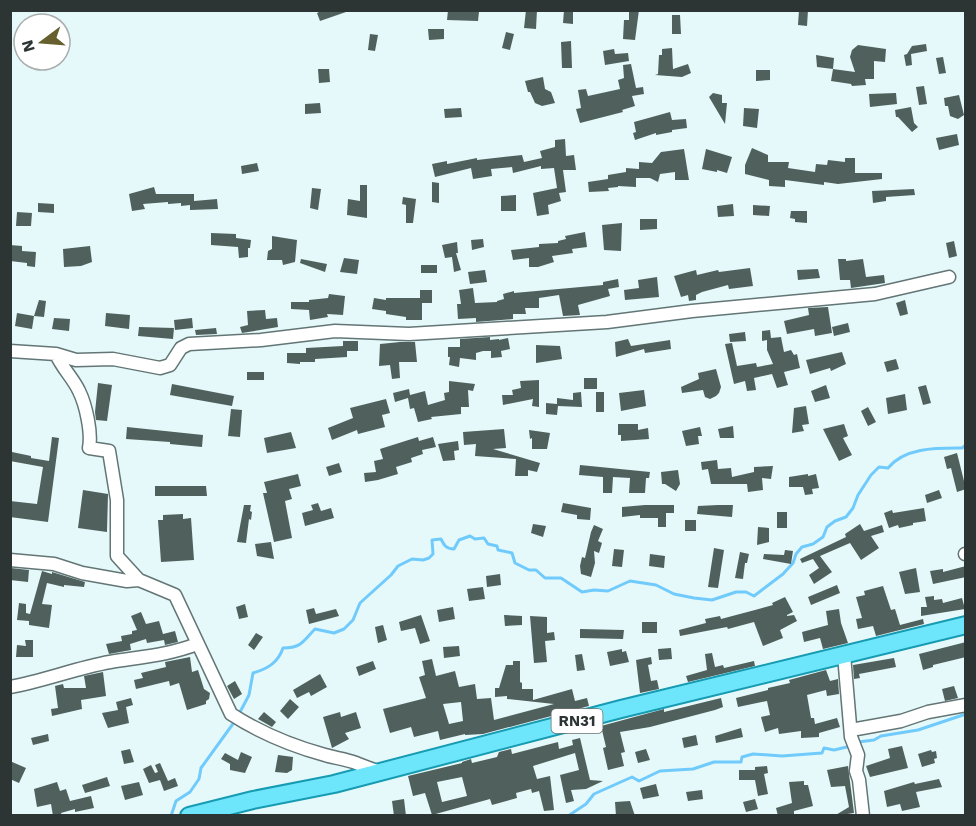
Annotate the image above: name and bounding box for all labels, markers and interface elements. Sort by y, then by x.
north arrow [12,12,72,72]
text: N [17,38,39,54]
road number: RN31 [552,709,602,733]

